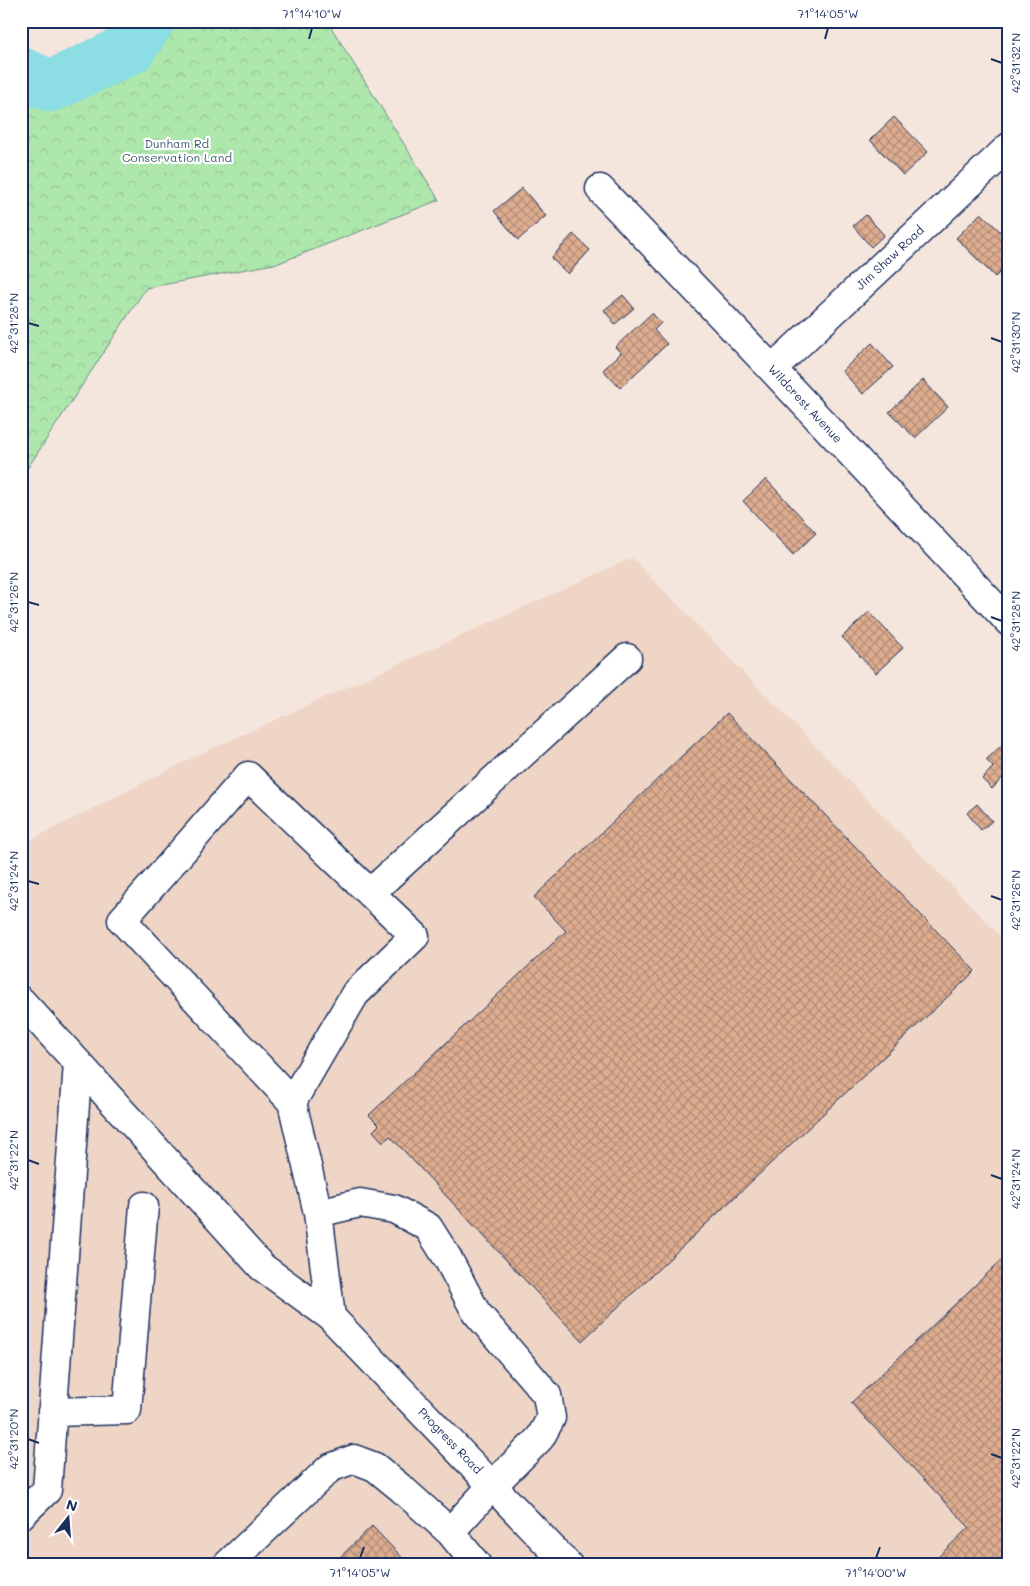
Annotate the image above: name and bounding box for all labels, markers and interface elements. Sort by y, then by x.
text: 71°14'10"W [282,5,342,21]
text: 71°14'05"W [798,5,858,21]
text: 42°31'32"N [1007,33,1023,93]
park label: Dunham Rd Conservation Land [122,135,232,165]
street label: Jim Shaw Road [852,221,927,293]
text: 42°31'28"N [5,293,21,353]
text: 42°31'30"N [1007,312,1023,372]
street label: Wildcrest Avenue [765,361,846,446]
text: 42°31'26"N [5,572,21,632]
text: 42°31'28"N [1007,591,1023,651]
text: 42°31'24"N [5,851,21,911]
text: 42°31'26"N [1007,870,1023,930]
text: 42°31'22"N [5,1130,21,1190]
text: 42°31'24"N [1007,1149,1023,1209]
street label: Progress Road [415,1404,487,1477]
text: 42°31'20"N [5,1409,21,1469]
text: 42°31'22"N [1007,1428,1023,1488]
north arrow [42,1494,92,1544]
text: N [64,1494,80,1516]
text: 71°14'05"W [330,1564,390,1580]
text: 71°14'00"W [845,1564,907,1580]

